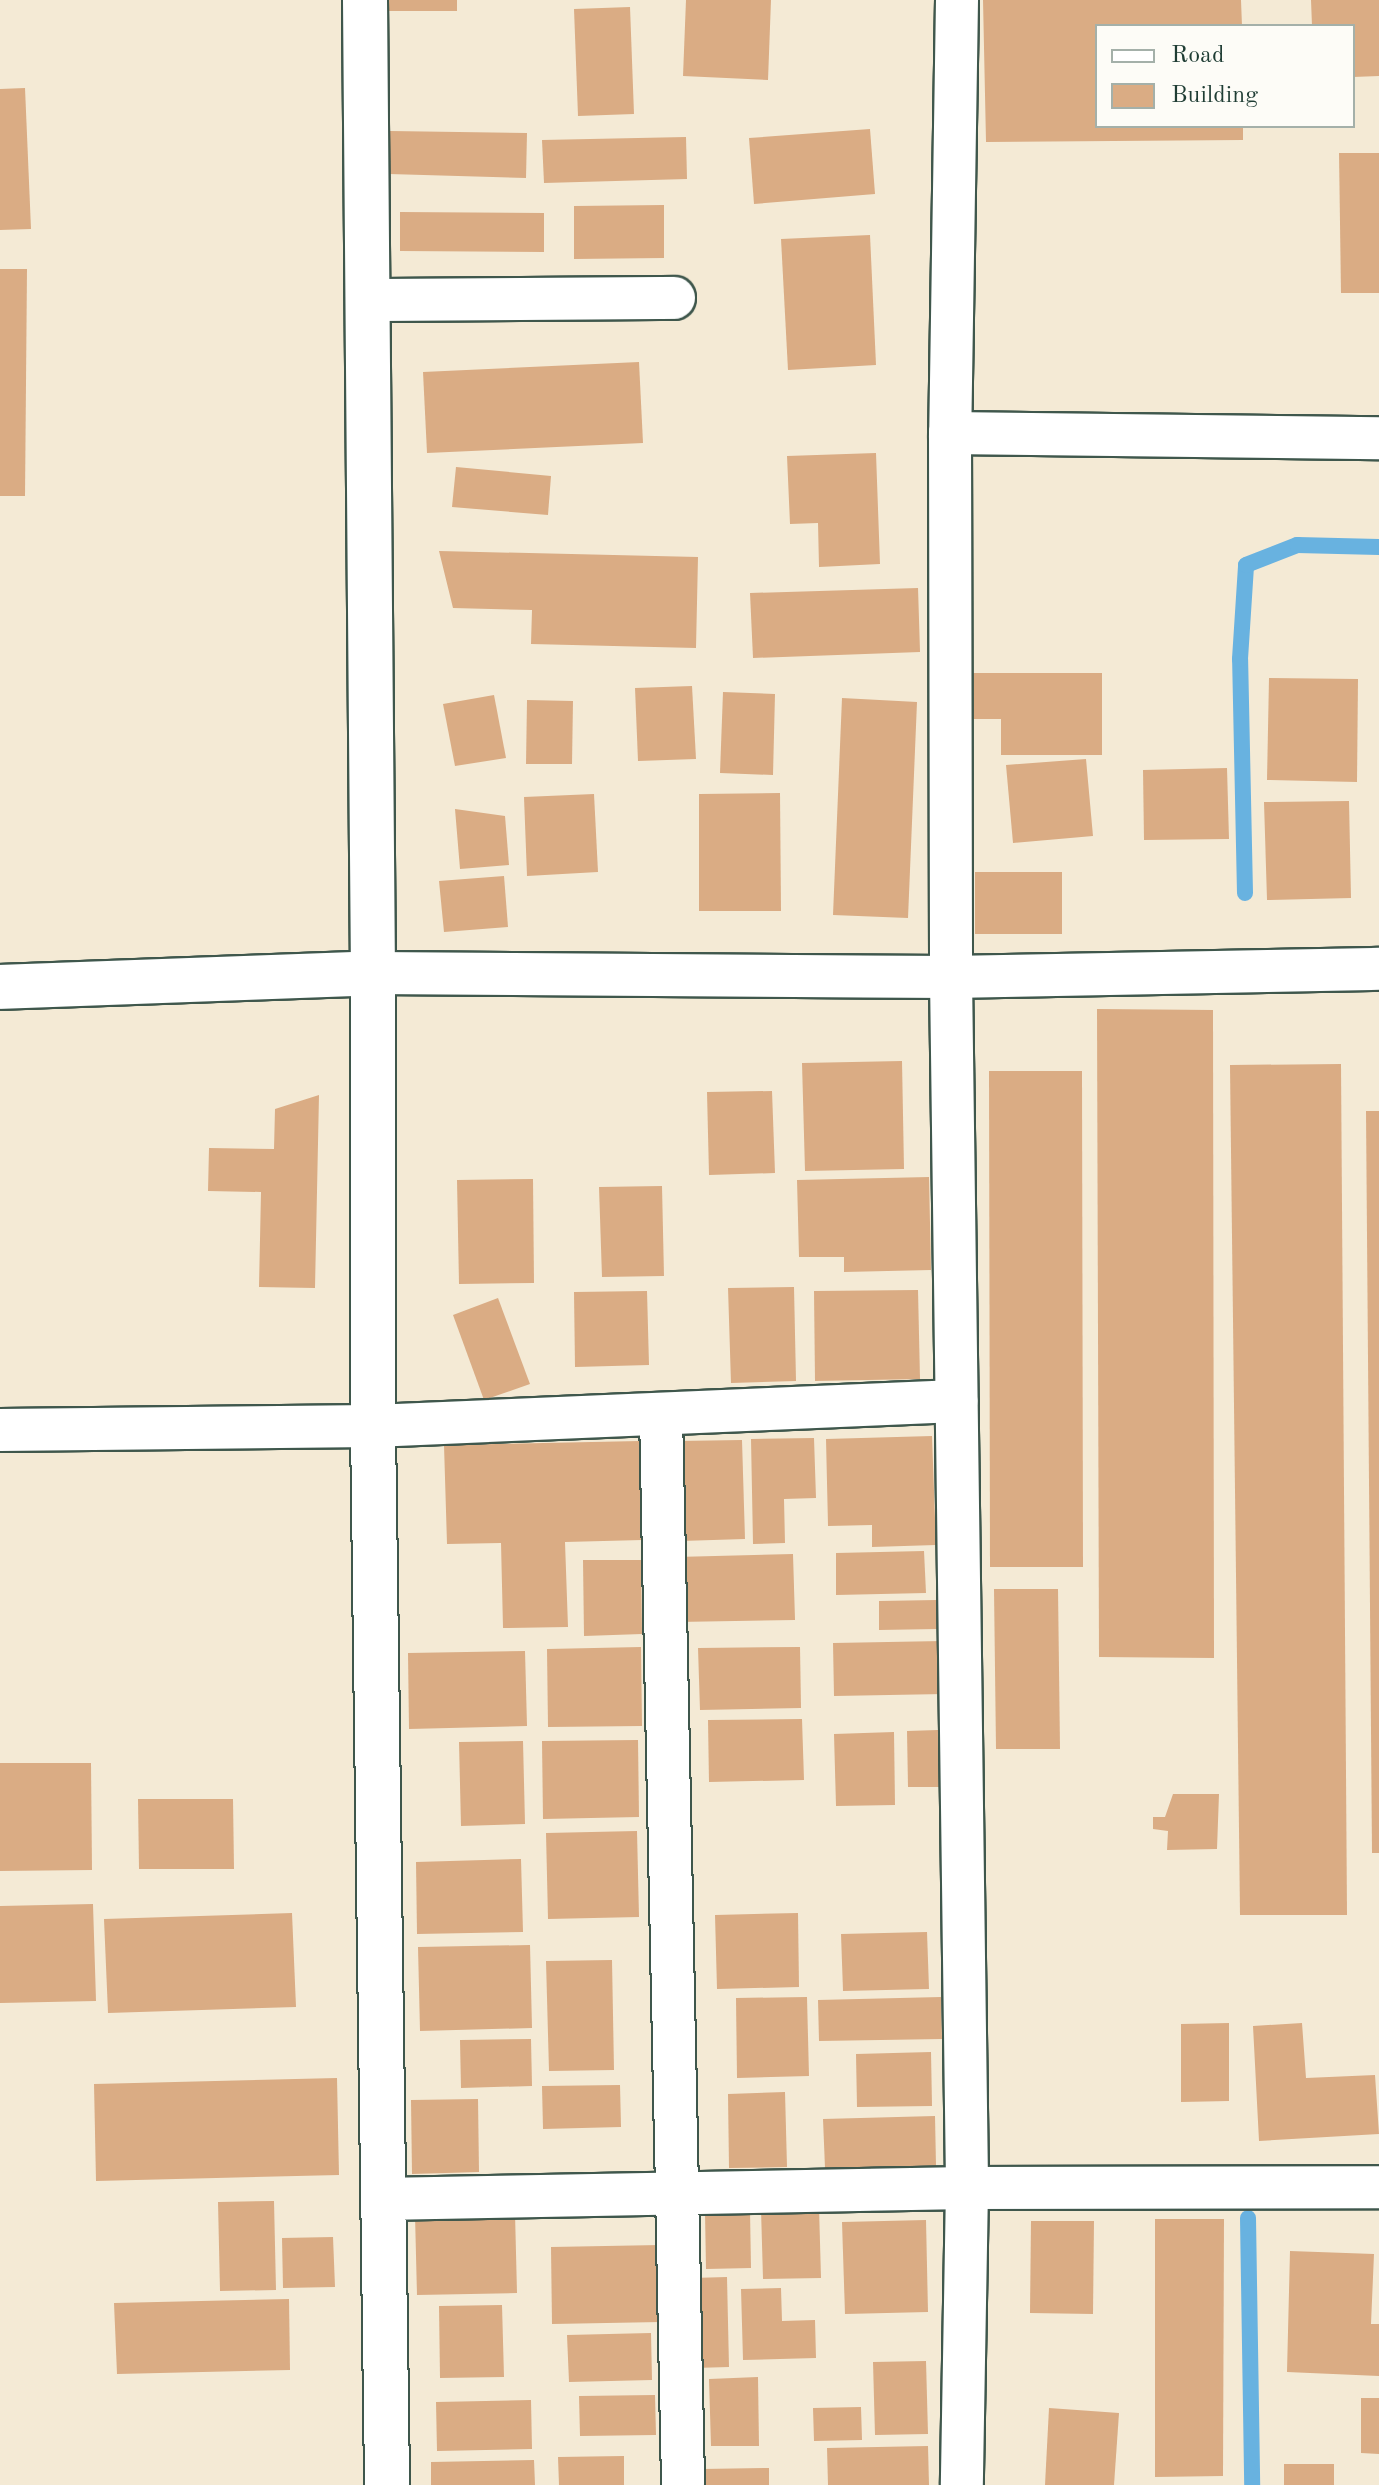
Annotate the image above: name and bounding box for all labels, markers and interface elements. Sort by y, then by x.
legend [1095,24,1355,128]
text: Road [1171,44,1224,68]
text: Building [1171,84,1258,108]

